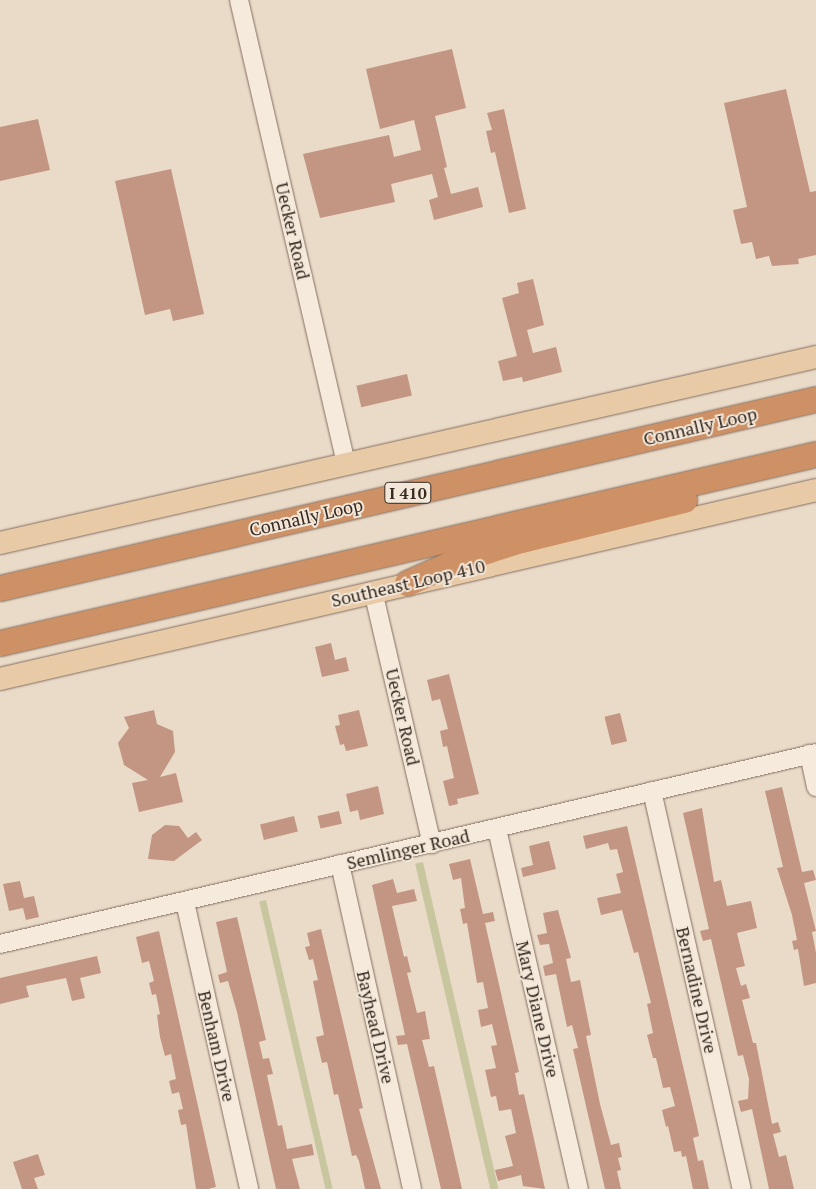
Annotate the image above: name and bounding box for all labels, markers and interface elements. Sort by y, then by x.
street label: Uecker Road [271,180,315,282]
street label: Connally Loop [641,402,759,450]
road number: I 410 [384,479,432,506]
street label: Connally Loop [247,493,365,541]
street label: Southeast Loop 410 [329,555,487,611]
street label: Uecker Road [381,666,425,768]
street label: Semlinger Road [344,824,472,874]
street label: Bernadine Drive [672,925,722,1055]
street label: Mary Diane Drive [512,939,564,1079]
street label: Bayhead Drive [353,968,399,1086]
street label: Benham Drive [194,988,240,1104]

